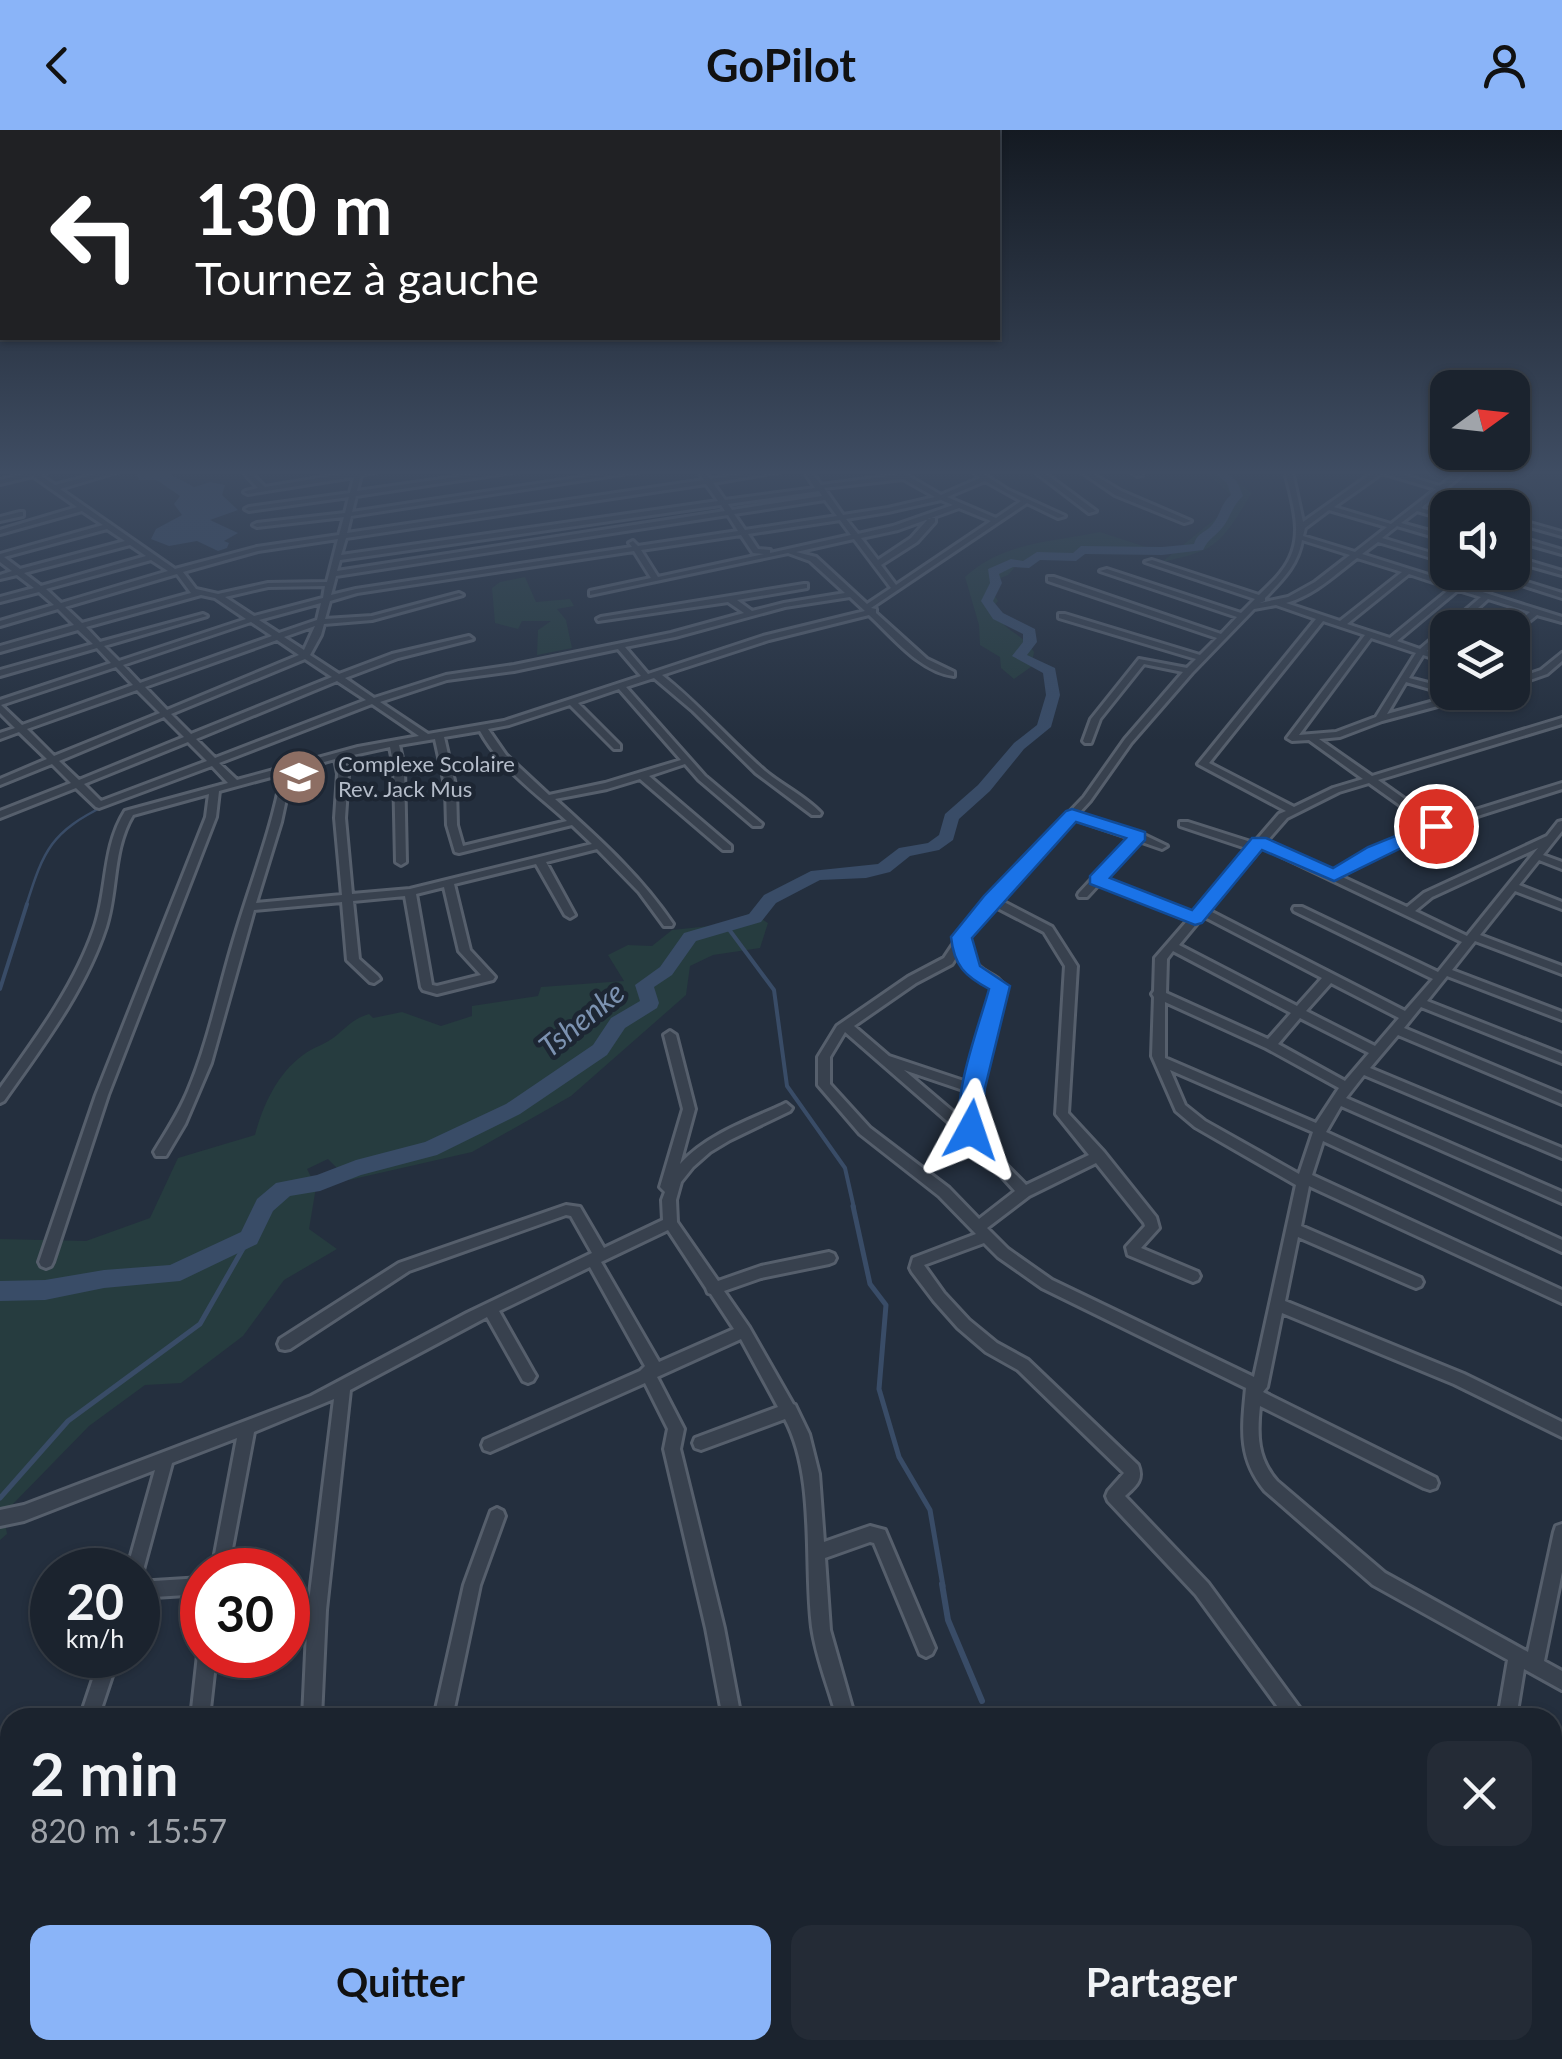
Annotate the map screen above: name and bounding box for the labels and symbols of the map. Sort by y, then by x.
north arrow [1430,370,1530,470]
school or university icon: Complexe Scolaire Rev. Jack Mus [269,747,329,807]
place label: Complexe Scolaire Rev. Jack Mus [338,750,515,802]
pin [1394,784,1479,869]
water label: Tshenke [531,973,631,1064]
position arrow [919,1078,1023,1182]
speed limit sign: 30 [180,1548,310,1678]

